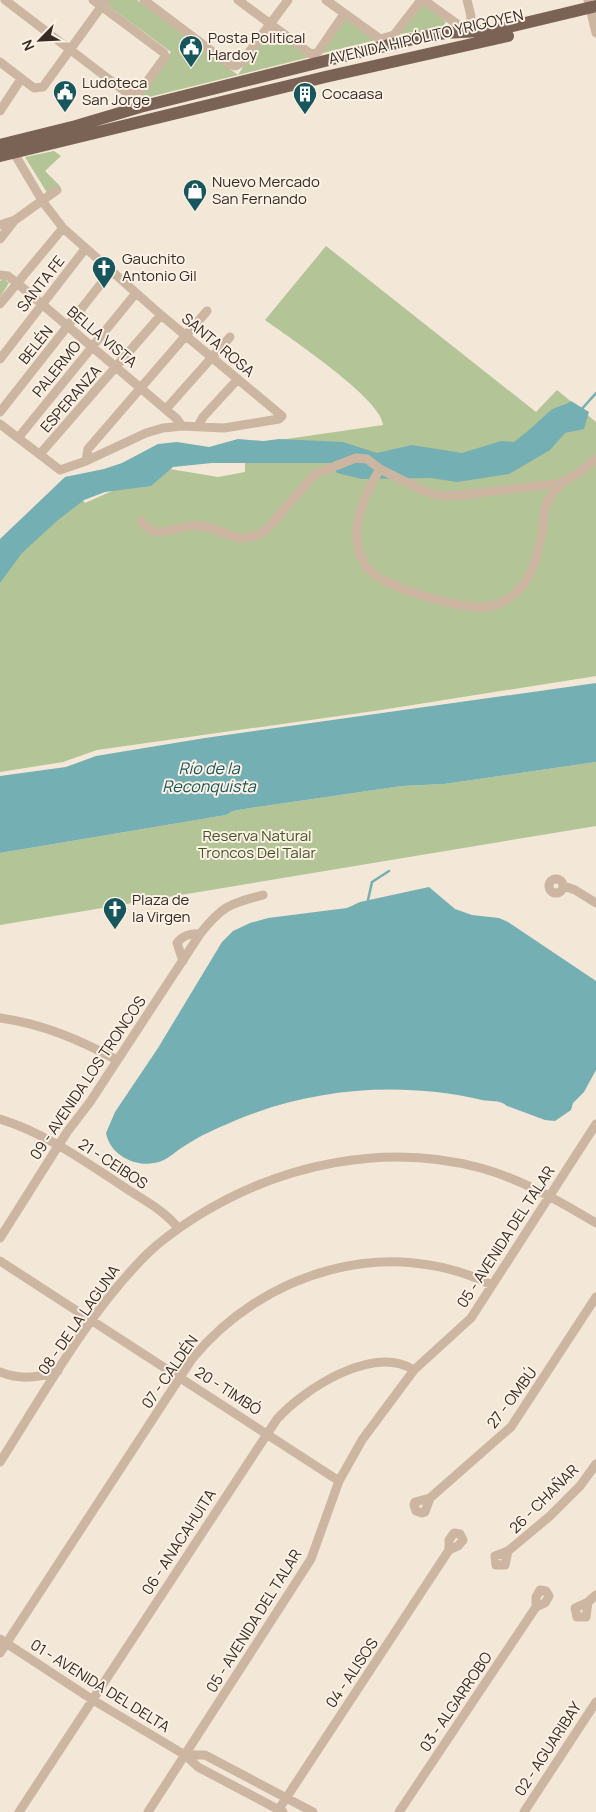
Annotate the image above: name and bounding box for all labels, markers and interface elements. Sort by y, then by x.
street label: AVENIDA HIPÓLITO YRIGOYEN [326,4,525,69]
north arrow [15,15,65,65]
place label: Posta Political Hardoy [208,27,306,65]
public building icon: Posta Political Hardoy [178,34,204,68]
text: N [17,37,38,54]
place label: Ludoteca San Jorge [82,72,150,110]
public building icon: Ludoteca San Jorge [52,79,78,113]
building icon: Cocaasa [292,81,318,115]
place label: Cocaasa [322,83,383,104]
place label: Nuevo Mercado San Fernando [212,171,320,209]
shop icon: Nuevo Mercado San Fernando [182,178,208,212]
place label: Gauchito Antonio Gil [122,248,197,286]
street label: SANTA FE [12,251,69,316]
church icon: Gauchito Antonio Gil [91,255,117,289]
street label: BELLA VISTA [63,301,142,372]
street label: SANTA ROSA [177,308,260,382]
street label: BELÉN [14,321,58,368]
street label: PALERMO [27,336,86,401]
street label: ESPERANZA [35,360,106,437]
water label: Río de la Reconquista [162,757,257,797]
park label: Reserva Natural Troncos Del Talar [198,825,316,863]
place label: Plaza de la Virgen [132,889,191,927]
church icon: Plaza de la Virgen [102,896,128,930]
street label: 09 - AVENIDA LOS TRONCOS [25,992,150,1164]
street label: 21 - CEIBOS [75,1133,152,1194]
street label: 05 - AVENIDA DEL TALAR [452,1162,559,1312]
street label: 08 - DE LA LAGUNA [33,1260,125,1379]
street label: 07 - CALDÉN [136,1331,203,1413]
street label: 20 - TIMBÓ [191,1361,266,1420]
street label: 27 - OMBÚ [482,1363,542,1433]
street label: 26 - CHAÑAR [504,1459,583,1538]
street label: 06 - ANACAHUITA [137,1484,221,1599]
street label: 05 - AVENIDA DEL TALAR [201,1545,306,1696]
street label: 01 - AVENIDA DEL DELTA [26,1634,174,1737]
street label: 04 - ALISOS [320,1634,383,1712]
street label: 03 - ALGARROBO [414,1648,497,1756]
street label: 02 - AGUARIBAY [509,1697,586,1800]

